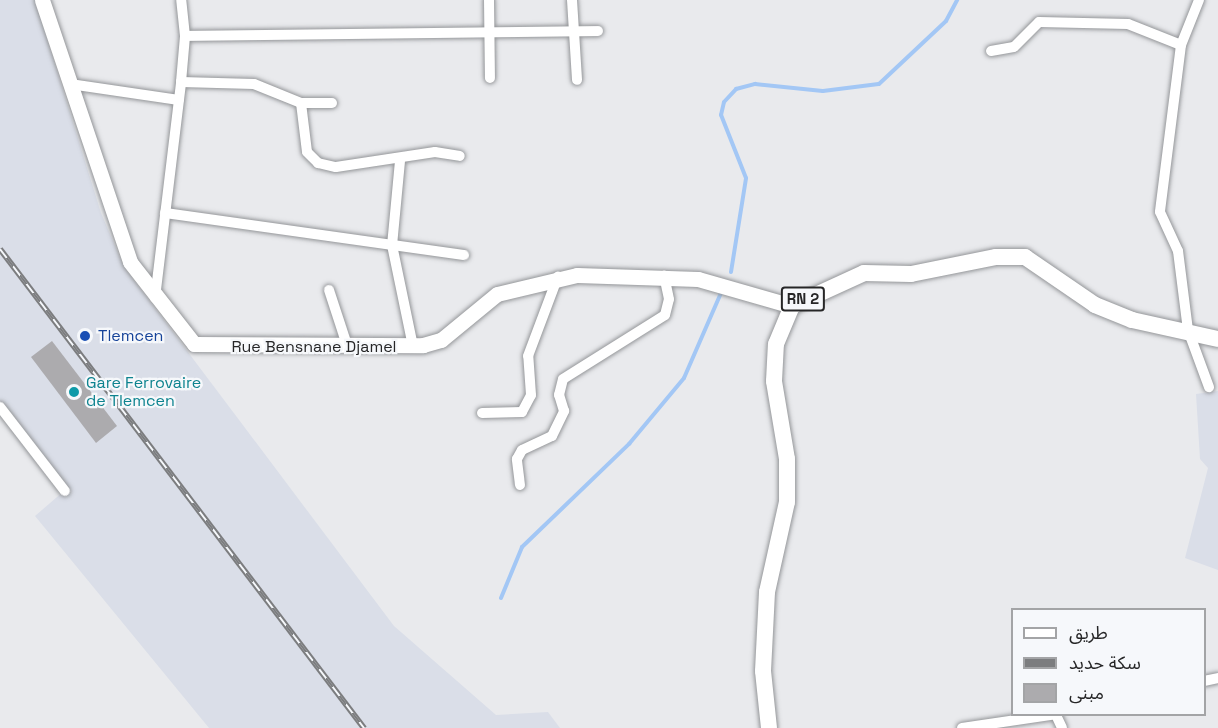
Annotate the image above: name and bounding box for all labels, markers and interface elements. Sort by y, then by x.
road number: RN 2 [780,287,826,311]
place label: Tlemcen [98,326,163,346]
marker: Tlemcen [76,327,94,345]
street label: Rue Bensnane Djamel [231,337,397,357]
place label: Gare Ferrovaire de Tlemcen [86,373,201,411]
marker: Gare Ferrovaire de Tlemcen [67,385,81,399]
legend [1011,608,1206,716]
text: طريق [1069,621,1108,644]
text: سكة حديد [1069,651,1141,674]
text: مبنى [1069,681,1104,704]

